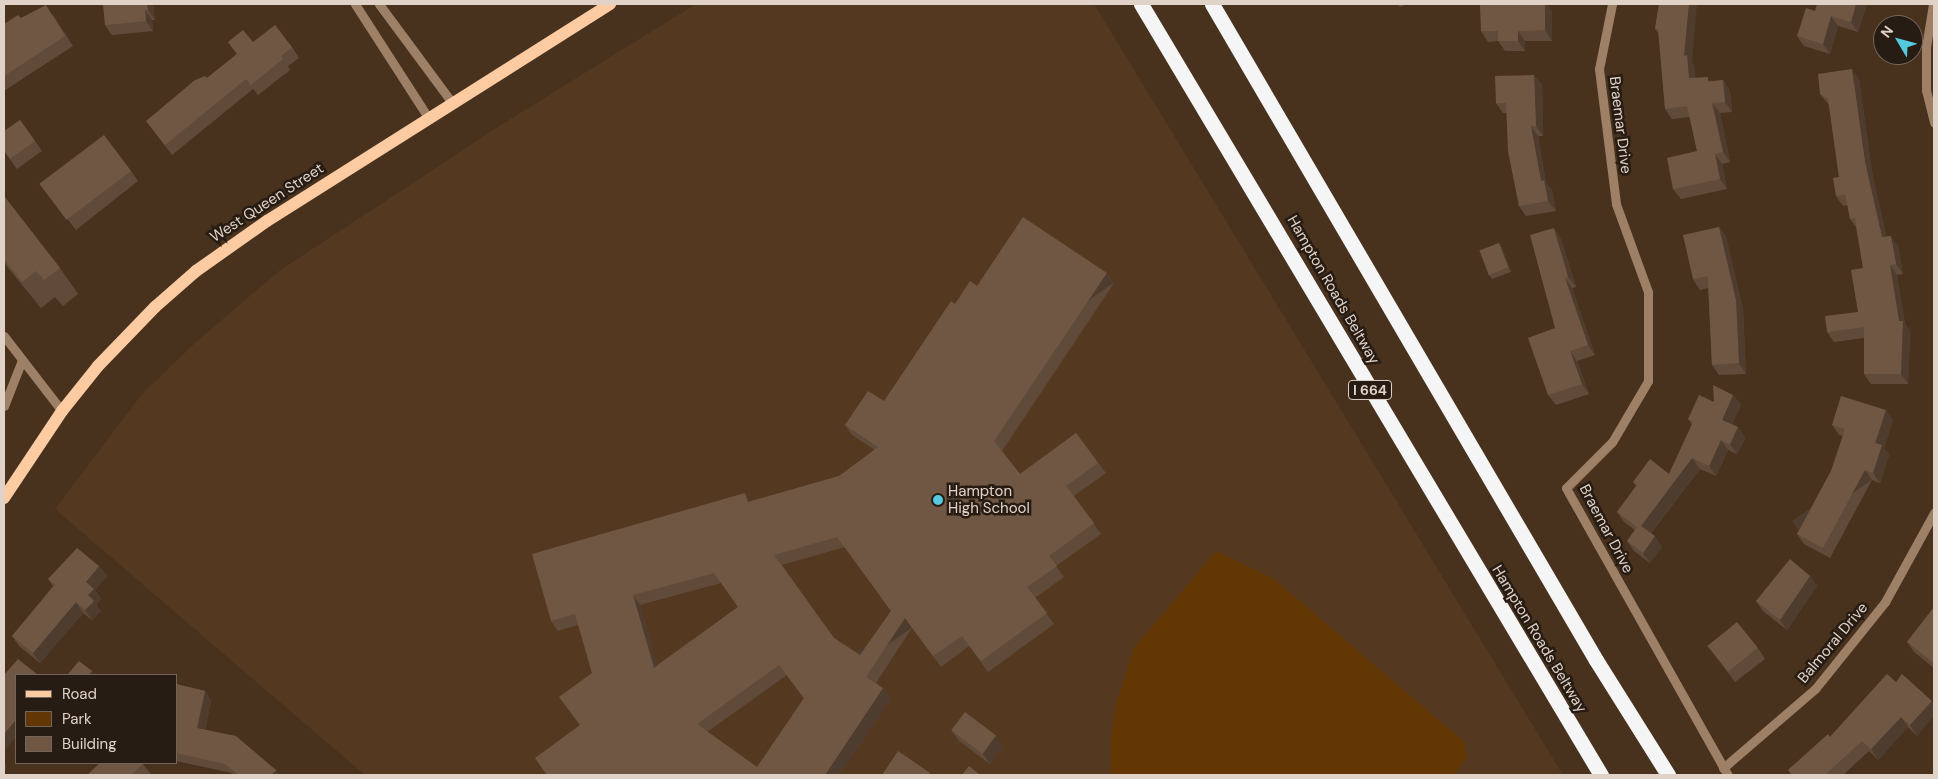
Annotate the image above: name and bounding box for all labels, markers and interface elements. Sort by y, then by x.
north arrow [1873,15,1923,65]
text: N [1877,22,1897,41]
street label: Braemar Drive [1605,75,1635,175]
street label: West Queen Street [207,160,327,246]
street label: Hampton Roads Beltway [1283,212,1383,368]
road number: I 664 [1348,378,1392,402]
place label: Hampton High School [948,482,1030,517]
street label: Braemar Drive [1575,482,1637,576]
marker: Hampton High School [932,494,944,506]
street label: Hampton Roads Beltway [1488,562,1590,716]
street label: Balmoral Drive [1794,599,1872,687]
legend [15,674,178,764]
text: Road [62,684,97,704]
text: Park [62,709,92,729]
text: Building [62,734,117,754]

